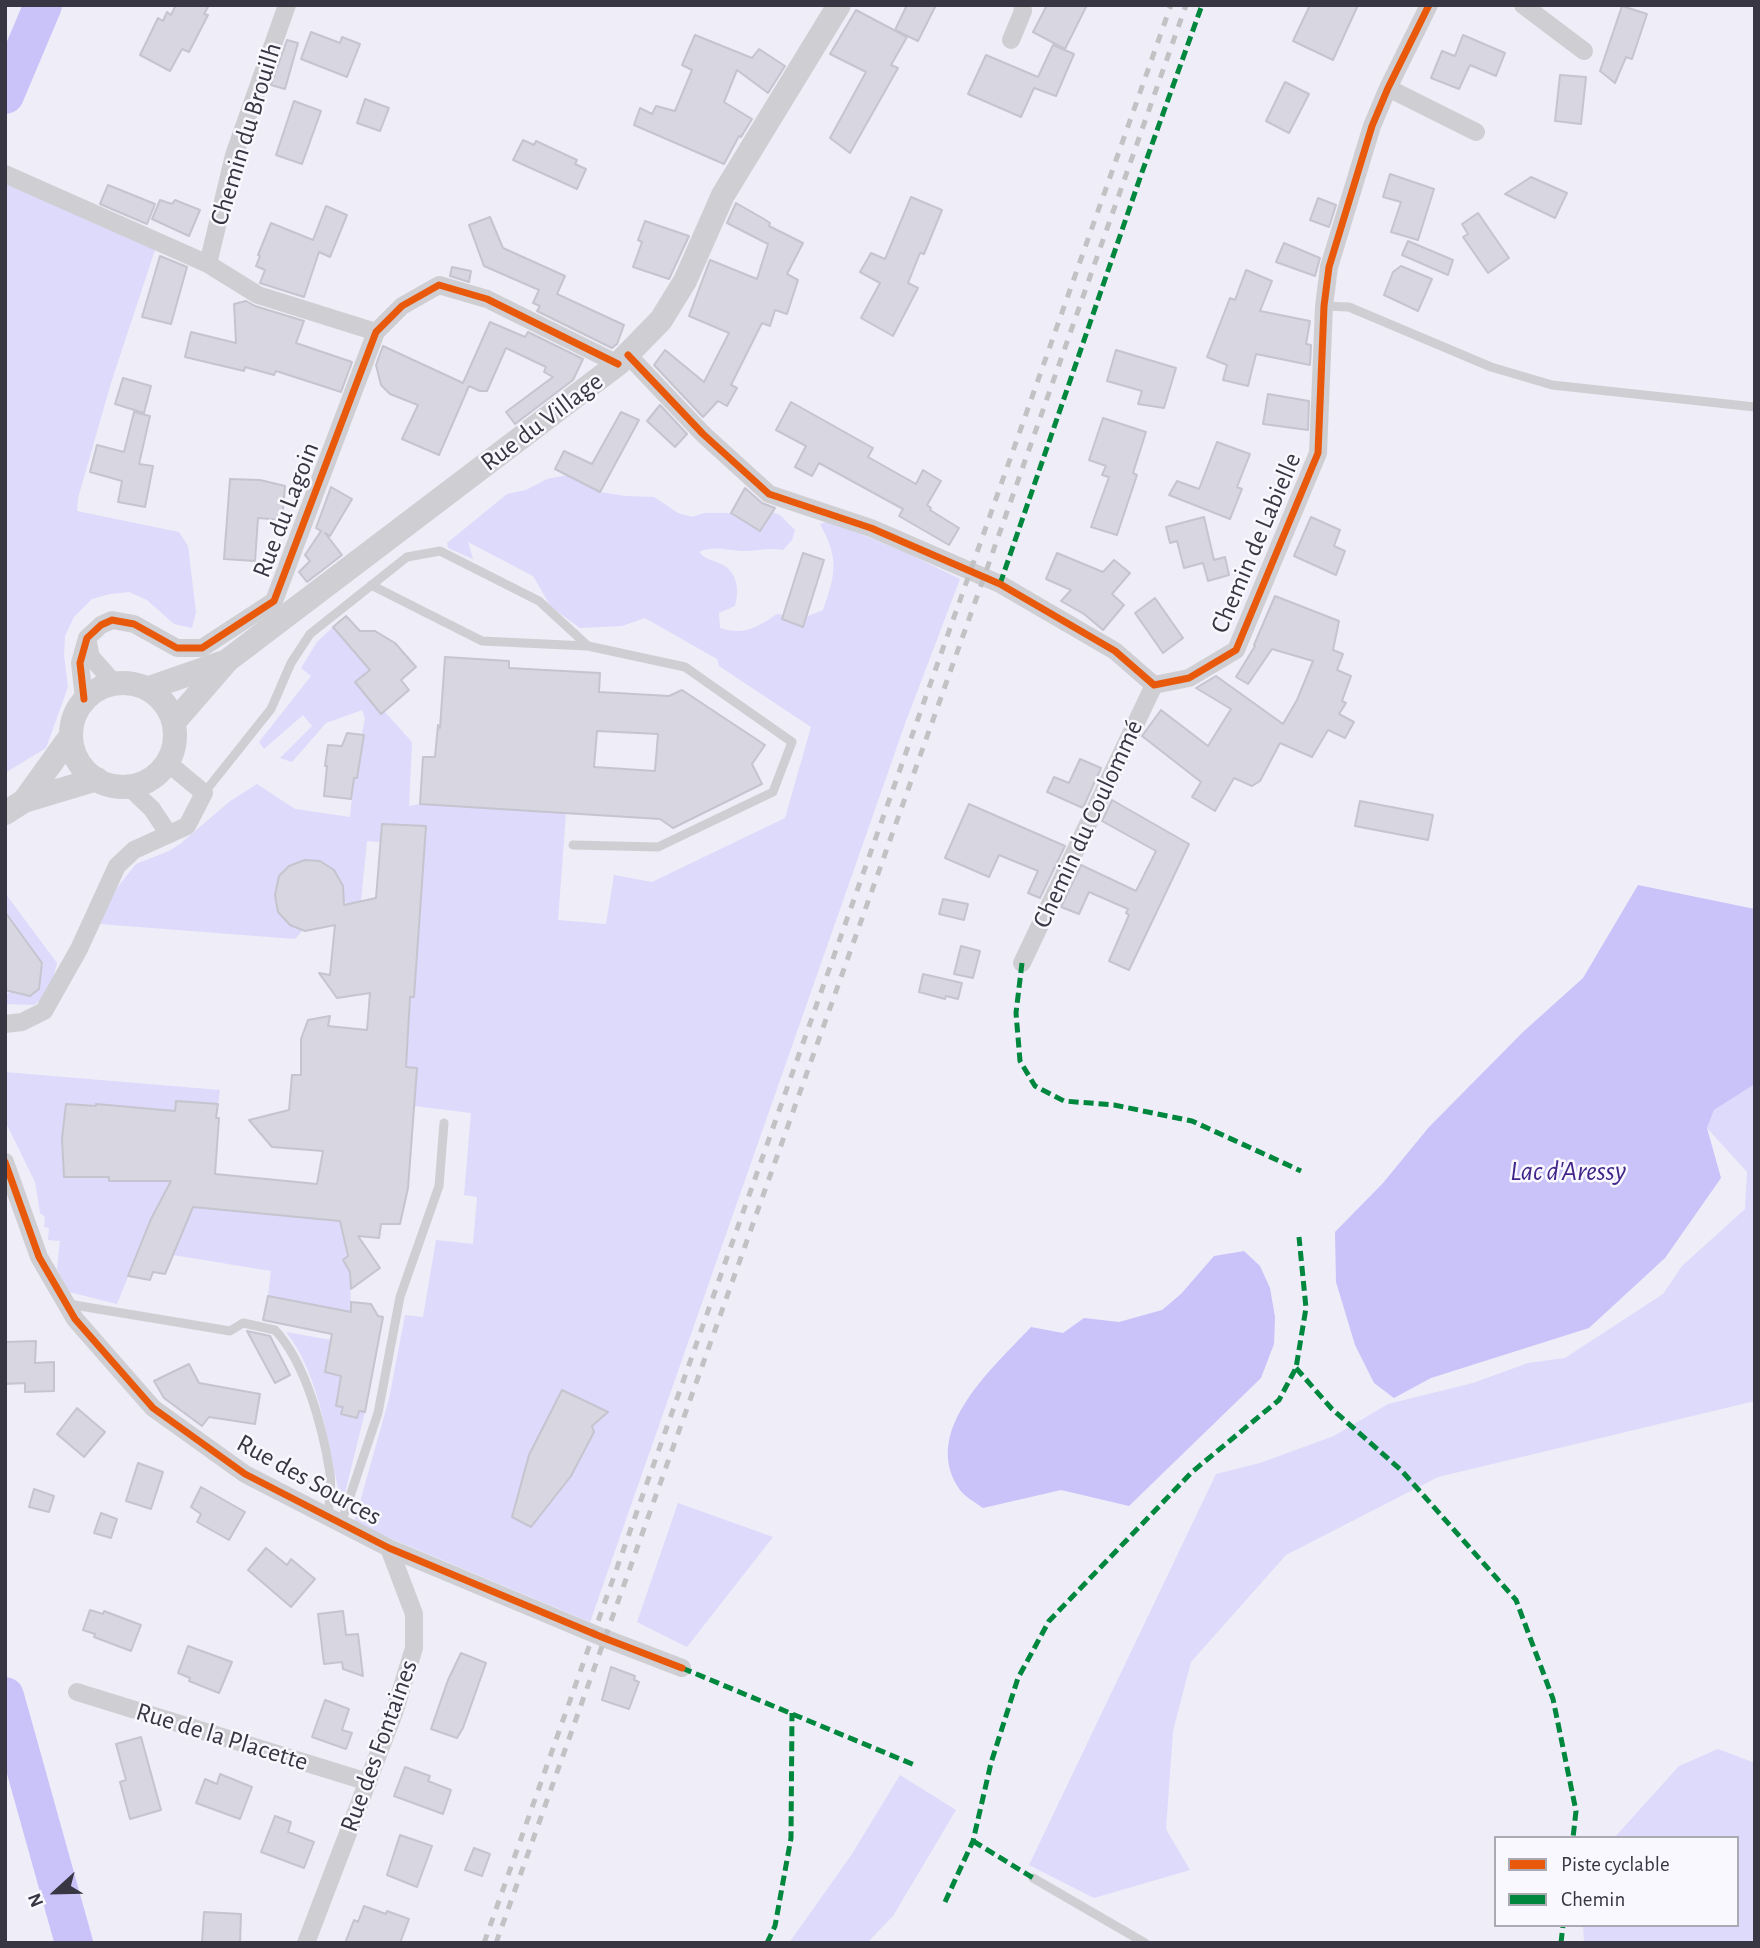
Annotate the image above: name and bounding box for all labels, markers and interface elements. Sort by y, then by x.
street label: Chemin du Brouilh [203,39,289,229]
street label: Rue du Village [475,366,609,478]
street label: Rue du Lagoin [246,438,326,582]
street label: Chemin de Labielle [1204,448,1308,638]
street label: Chemin du Coulommé [1026,715,1150,933]
water label: Lac d'Aressy [1510,1155,1626,1189]
street label: Rue des Sources [231,1428,387,1532]
street label: Rue des Fontaines [333,1656,425,1836]
street label: Rue de la Placette [132,1696,312,1778]
legend [1494,1836,1739,1927]
text: Piste cyclable [1561,1854,1670,1875]
north arrow [21,1857,91,1927]
text: Chemin [1561,1889,1625,1910]
text: N [25,1890,47,1910]

